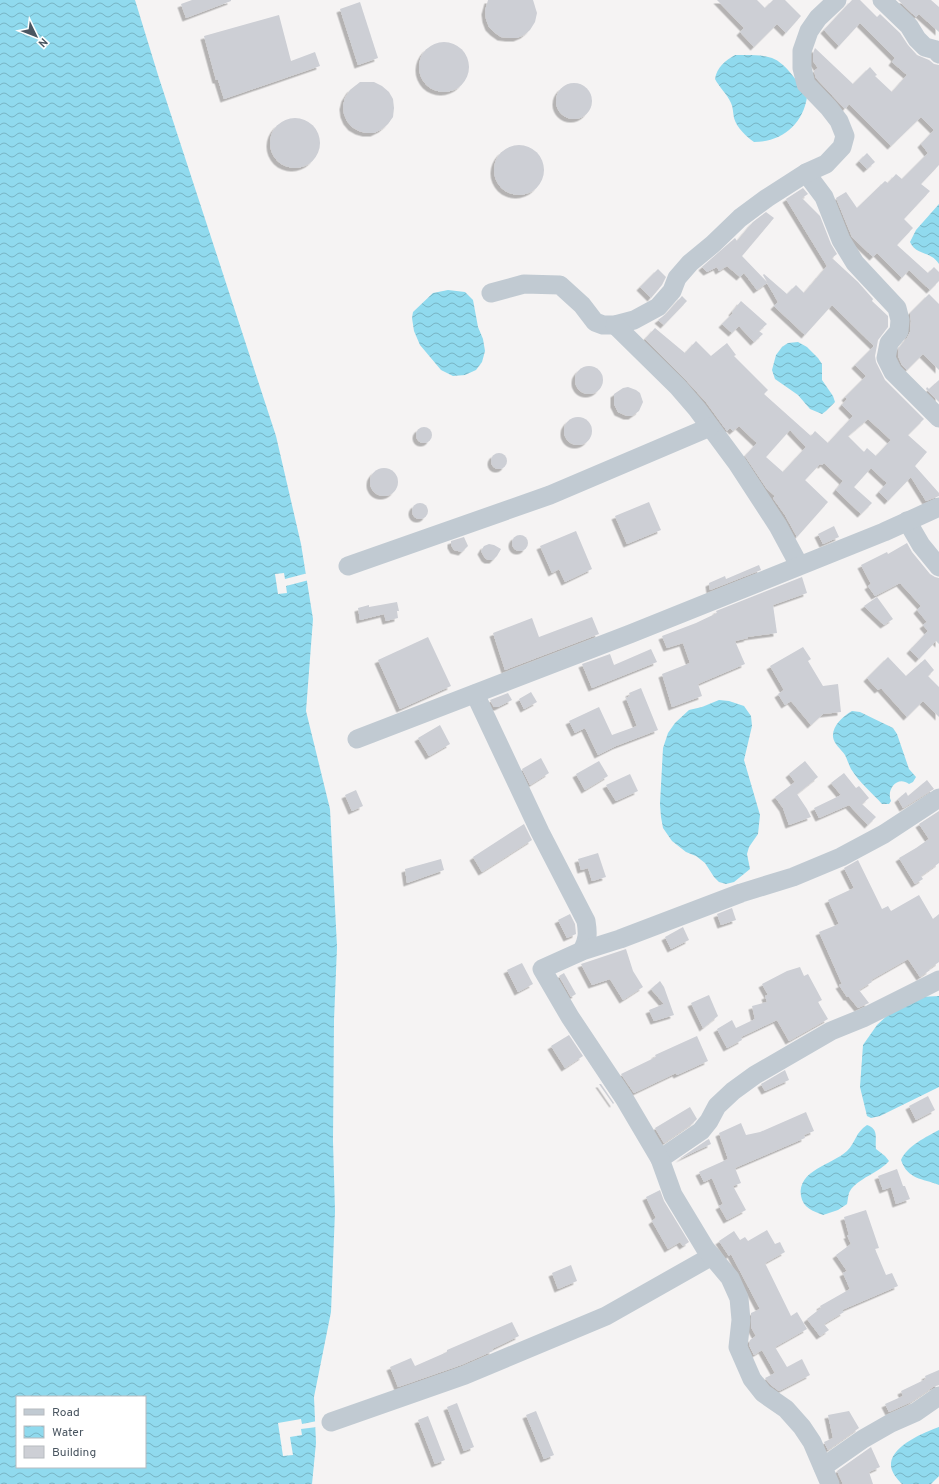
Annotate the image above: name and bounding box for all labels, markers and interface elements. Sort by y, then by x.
north arrow [16,16,56,56]
text: N [35,34,50,50]
legend [16,1396,146,1468]
text: Road [52,1405,80,1421]
text: Water [52,1425,84,1441]
text: Building [52,1445,96,1461]

